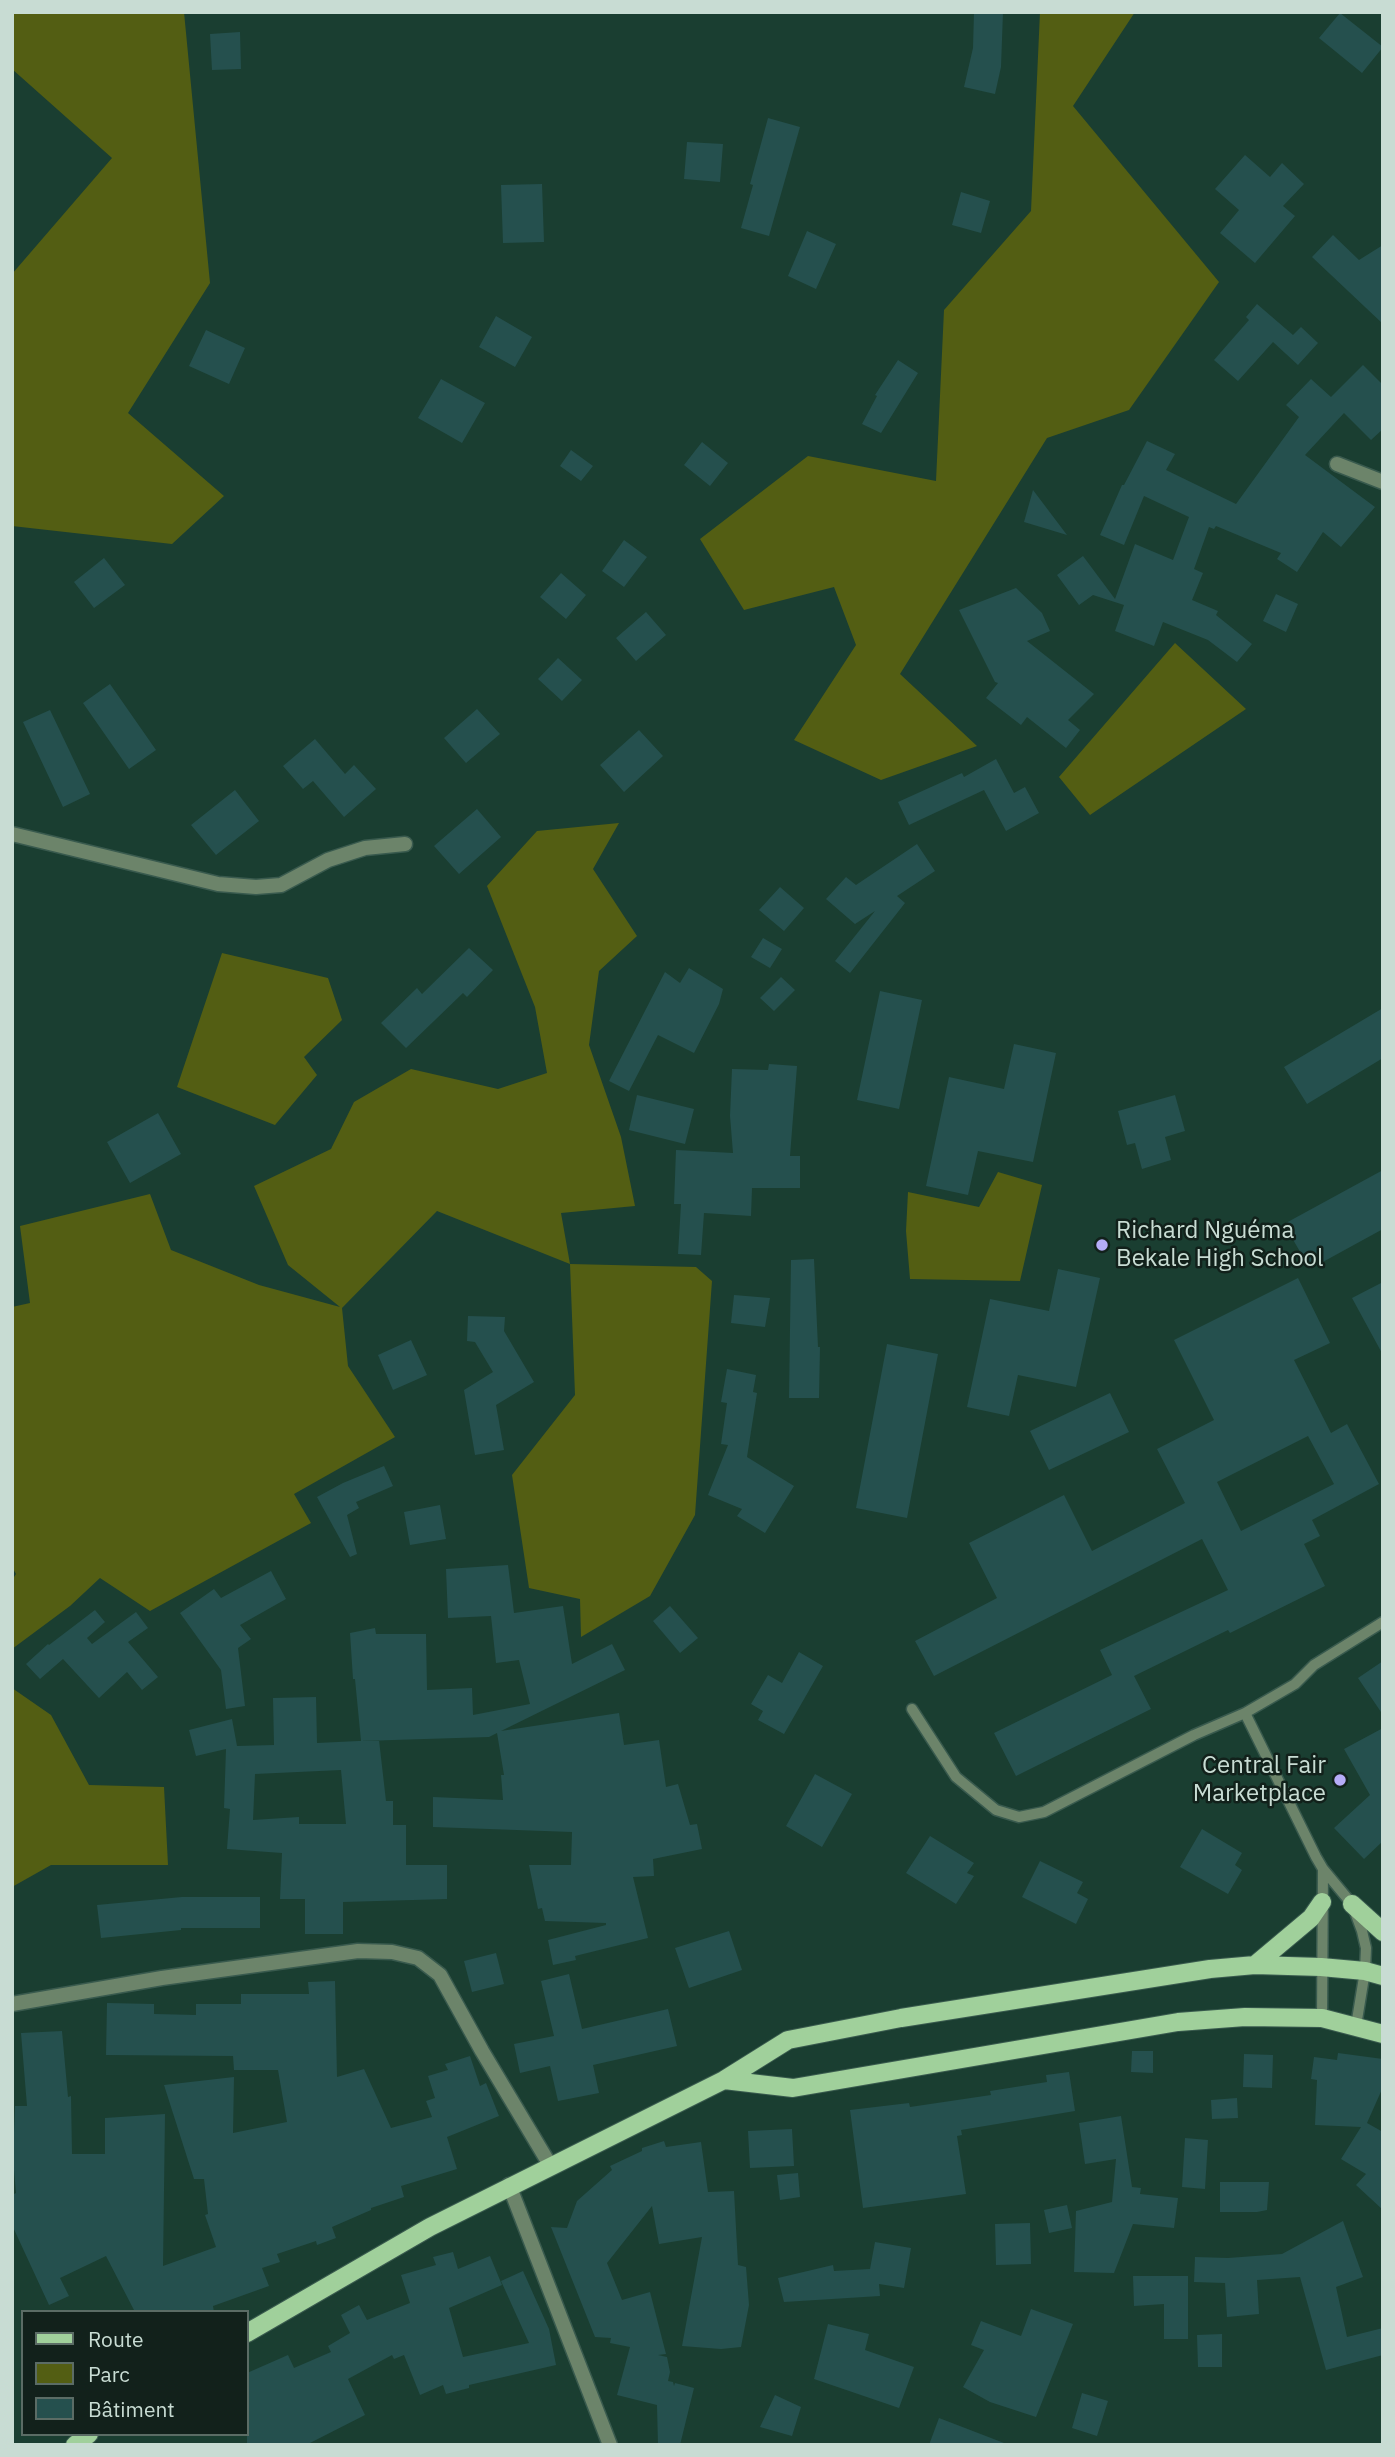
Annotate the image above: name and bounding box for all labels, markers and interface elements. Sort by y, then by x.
place label: Richard Nguéma Bekale High School [1116,1217,1324,1273]
marker: Richard Nguéma Bekale High School [1094,1237,1110,1253]
place label: Central Fair Marketplace [1193,1752,1326,1808]
marker: Central Fair Marketplace [1332,1772,1348,1788]
legend [21,2310,248,2436]
text: Route [88,2325,144,2353]
text: Parc [88,2360,130,2388]
text: Bâtiment [88,2395,175,2423]

